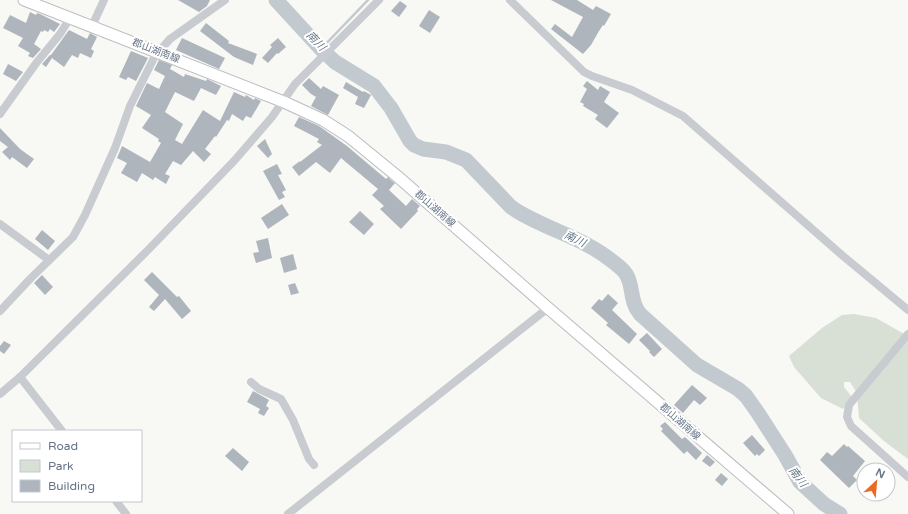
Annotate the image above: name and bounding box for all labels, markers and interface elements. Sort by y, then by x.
water label: 南川 [304,29,329,54]
street label: 郡山湖南線 [131,36,181,66]
street label: 郡山湖南線 [412,188,458,230]
water label: 南川 [562,228,589,250]
street label: 郡山湖南線 [657,401,703,443]
legend [12,430,142,502]
text: Road [48,439,78,453]
text: Park [48,459,74,473]
north arrow [856,462,896,502]
water label: 南川 [786,464,810,490]
text: N [873,466,887,481]
text: Building [48,479,95,493]

